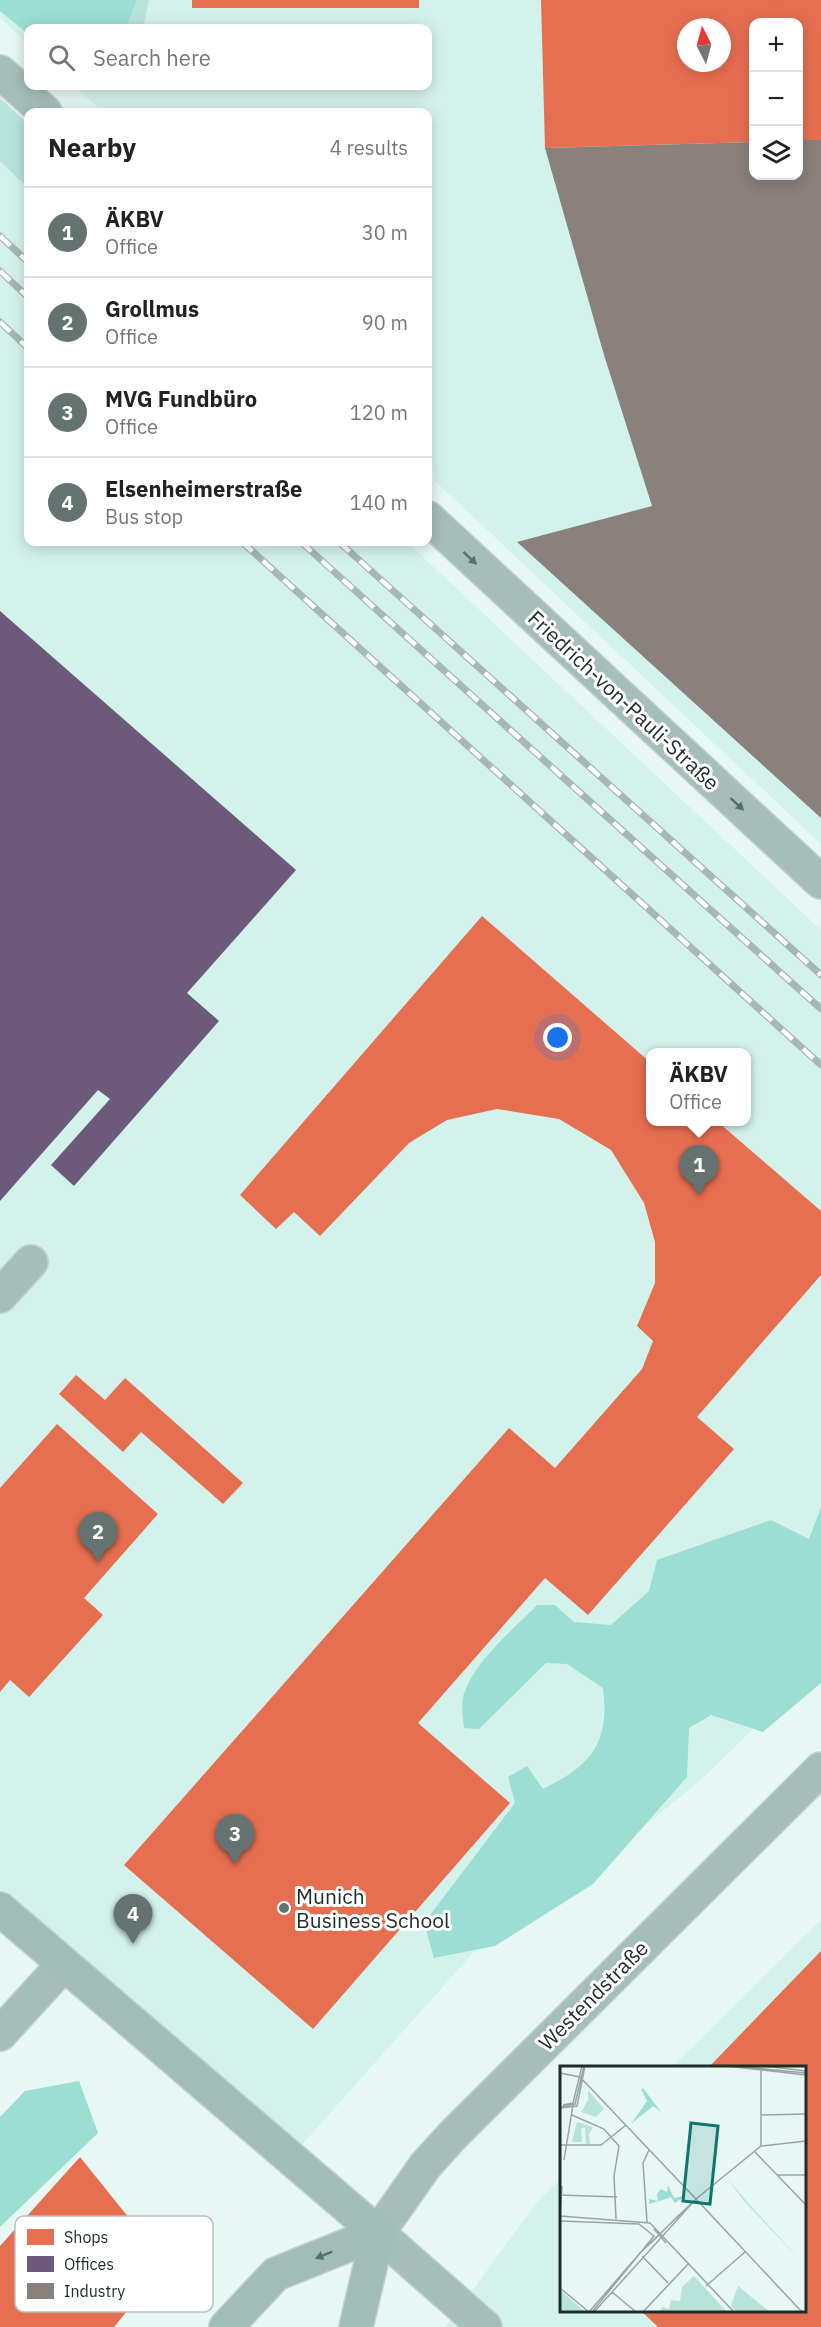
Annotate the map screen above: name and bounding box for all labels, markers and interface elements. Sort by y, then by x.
north arrow [677,18,731,72]
map controls [749,18,803,180]
button: + [749,18,803,72]
search box [24,24,432,90]
icon: search [45,41,78,74]
text: Search here [93,43,211,72]
button: − [749,72,803,126]
button: layers [749,126,803,180]
text: Nearby [48,130,136,164]
text: 4 results [330,134,408,161]
text: ÄKBV [105,204,164,233]
text: 1 [62,219,74,246]
text: 30 m [362,219,408,246]
text: Office [105,233,158,260]
text: Grollmus [105,294,199,323]
text: 2 [62,309,74,336]
text: 90 m [362,309,408,336]
text: Office [105,323,158,350]
text: MVG Fundbüro [105,384,257,413]
text: 3 [62,399,74,426]
text: 120 m [350,399,408,426]
text: Office [105,413,158,440]
text: Elsenheimerstraße [105,474,302,503]
text: 4 [62,489,74,516]
text: 140 m [350,489,408,516]
text: Bus stop [105,503,183,530]
one-way arrow [463,550,477,564]
street label: Friedrich-von-Pauli-Straße [522,604,726,796]
one-way arrow [729,797,744,811]
your location [543,1023,572,1052]
popup [646,1048,751,1126]
text: ÄKBV [669,1059,728,1088]
text: Office [669,1088,722,1115]
pin: 1 [680,1146,718,1195]
pin: 2 [78,1512,118,1562]
pin: 3 [216,1814,254,1864]
place label: Munich Business School [296,1882,450,1934]
pin: 4 [114,1894,152,1944]
marker: Munich Business School [277,1901,291,1915]
street label: Westendstraße [532,1934,654,2056]
inset map [560,2066,806,2312]
legend [15,2216,213,2312]
text: Shops [64,2227,108,2247]
one-way arrow [315,2250,333,2260]
text: Offices [64,2254,114,2274]
text: Industry [64,2281,125,2301]

